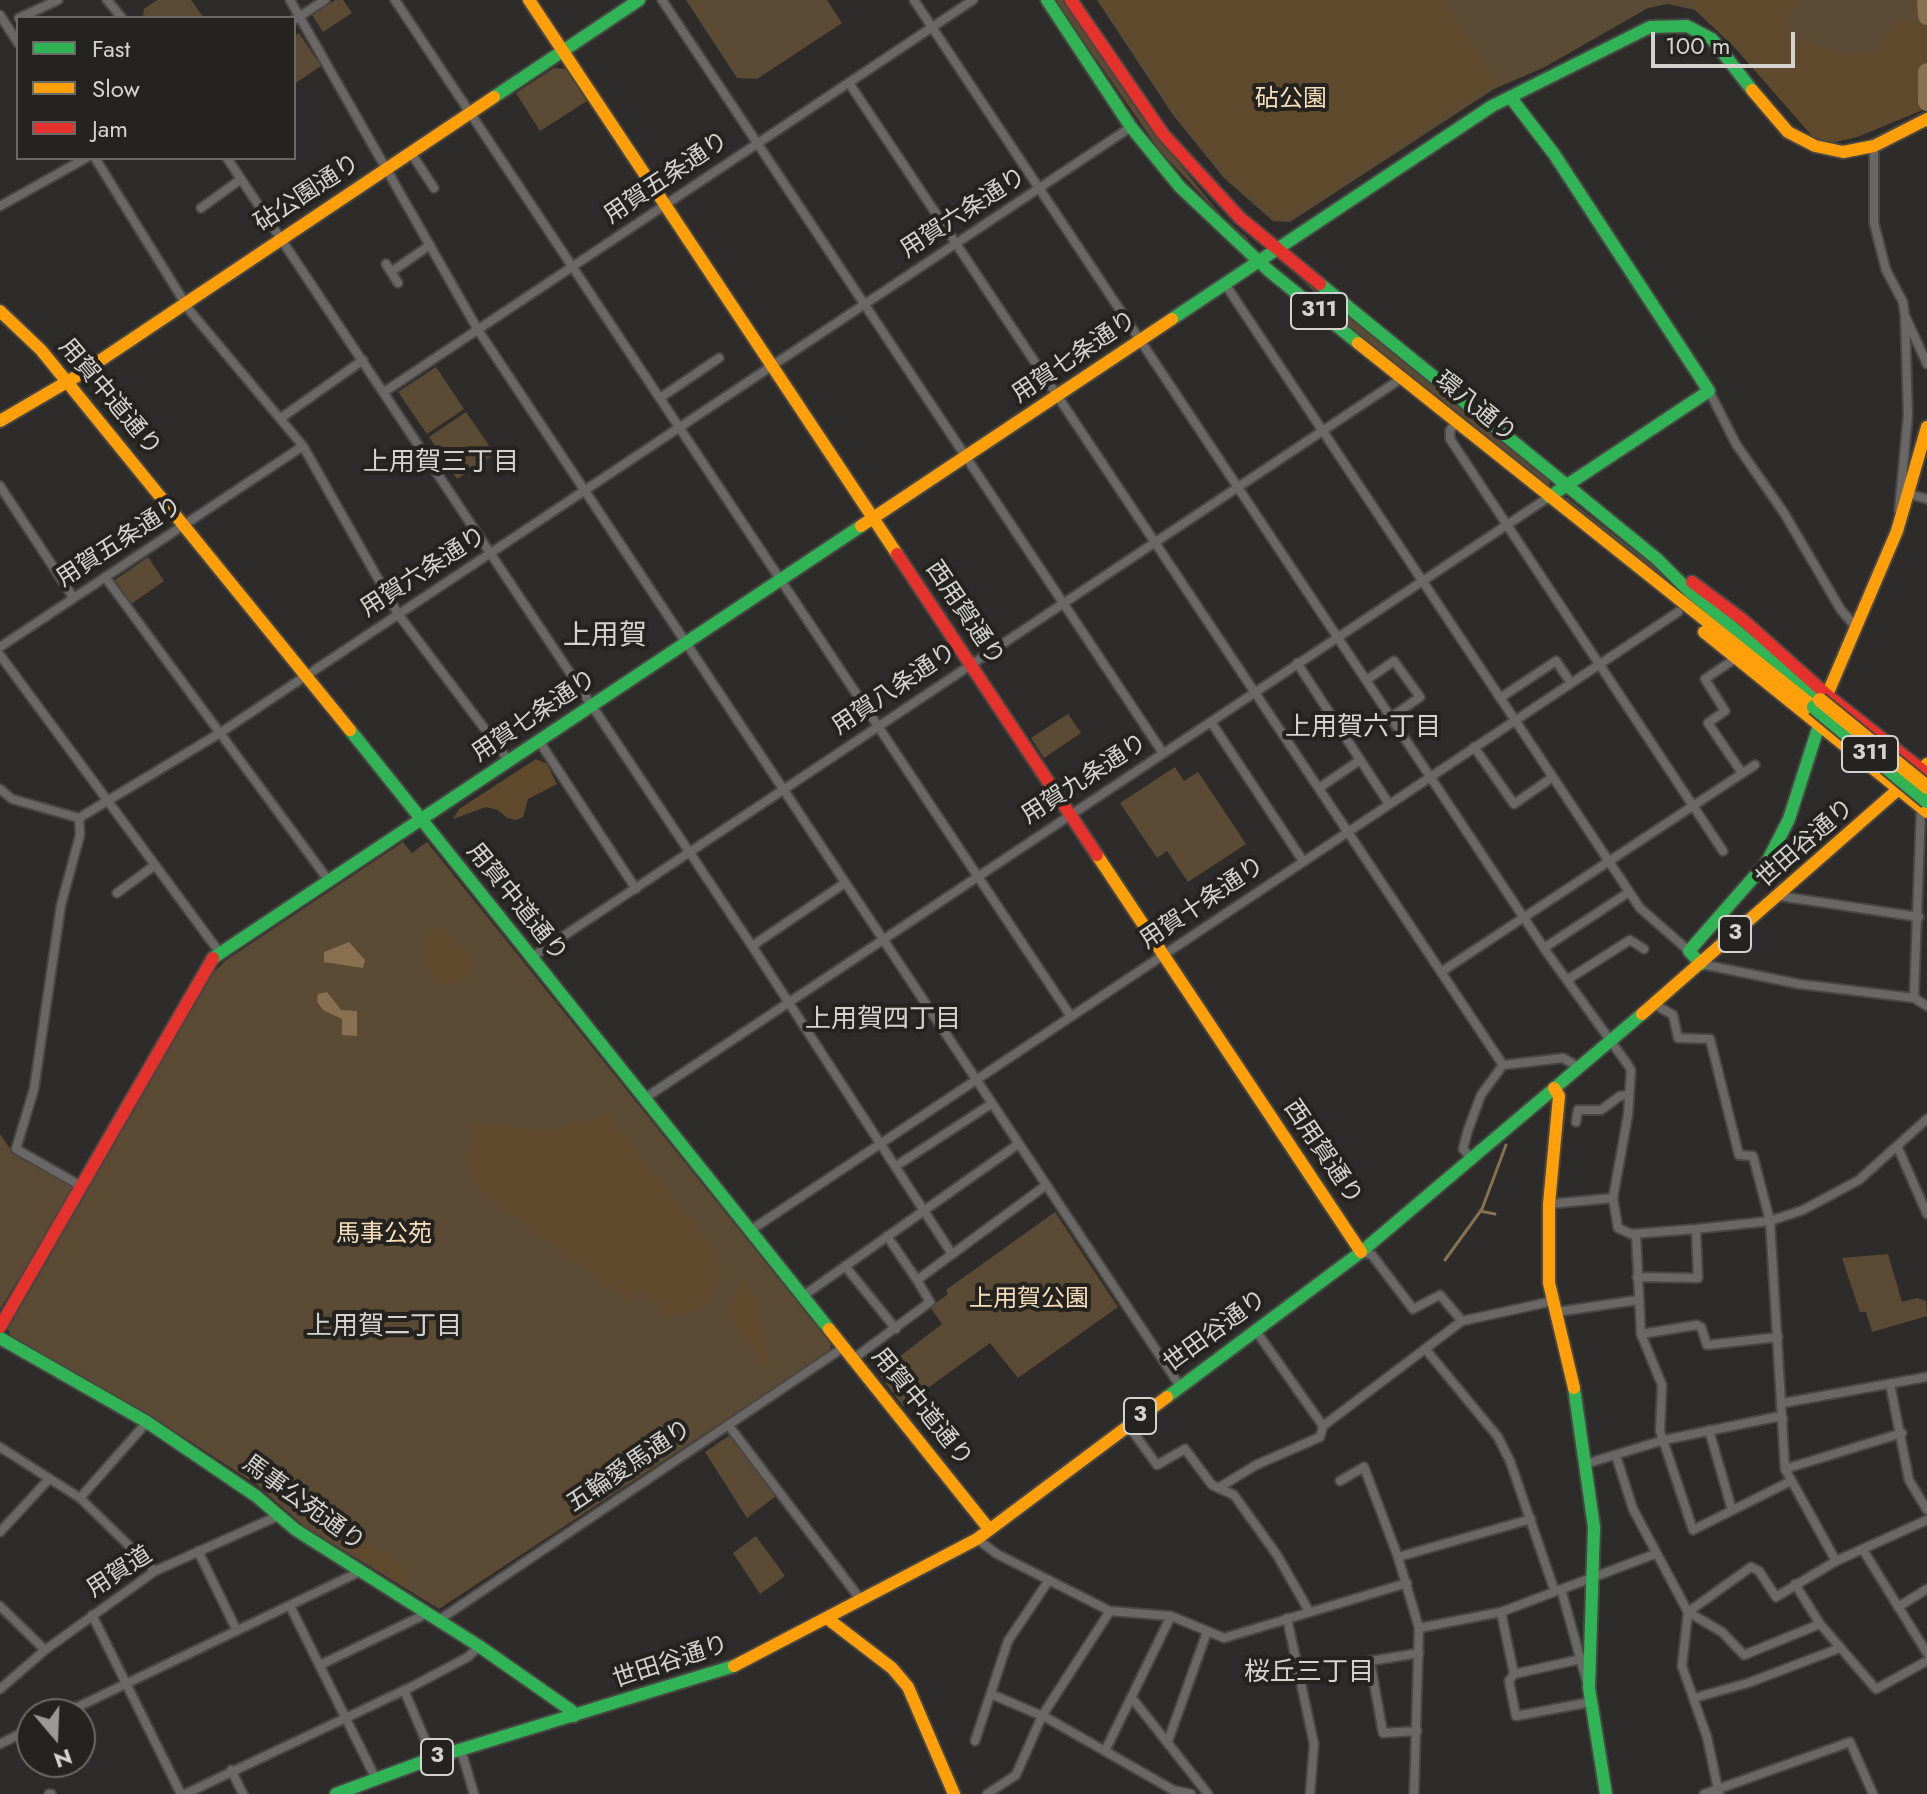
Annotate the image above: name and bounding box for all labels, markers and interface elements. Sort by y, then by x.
legend [16,16,296,160]
scale bar [1655,16,1799,66]
text: 100 m [1665,28,1731,63]
text: Fast [92,31,130,66]
text: Slow [92,71,140,106]
park label: 砧公園 [1255,86,1327,114]
text: Jam [92,111,128,146]
street label: 用賀五条通り [599,127,735,231]
street label: 砧公園通り [250,149,366,239]
street label: 用賀六条通り [896,163,1032,265]
road number: 311 [1291,293,1347,329]
street label: 用賀七条通り [1007,306,1143,410]
street label: 用賀中道通り [52,334,166,462]
street label: 環八通り [1429,367,1521,449]
district label: 上用賀三丁目 [363,448,519,480]
street label: 用賀五条通り [52,492,188,594]
street label: 用賀六条通り [356,522,492,624]
street label: 西用賀通り [919,556,1009,672]
district label: 上用賀 [563,620,647,654]
street label: 用賀八条通り [827,638,963,742]
street label: 用賀七条通り [467,665,603,769]
district label: 上用賀六丁目 [1285,713,1441,745]
street label: 用賀九条通り [1017,729,1153,831]
road number: 311 [1842,736,1898,772]
street label: 世田谷通り [1751,794,1861,894]
street label: 用賀中道通り [459,838,573,968]
street label: 用賀十条通り [1135,852,1271,956]
road number: 3 [1719,916,1751,952]
district label: 上用賀四丁目 [805,1005,961,1037]
street label: 西用賀通り [1277,1095,1367,1211]
park label: 馬事公苑 [336,1221,432,1249]
street label: 世田谷通り [1159,1285,1273,1379]
park label: 上用賀公園 [969,1286,1089,1314]
district label: 上用賀二丁目 [306,1312,462,1344]
street label: 用賀中道通り [864,1343,978,1473]
road number: 3 [1124,1398,1156,1434]
street label: 五輪愛馬通り [562,1415,698,1519]
street label: 馬事公苑通り [236,1450,370,1558]
street label: 用賀道 [82,1541,158,1605]
street label: 世田谷通り [609,1631,733,1695]
district label: 桜丘三丁目 [1244,1658,1374,1690]
north arrow [16,1698,96,1778]
road number: 3 [421,1739,453,1775]
text: N [50,1741,77,1777]

